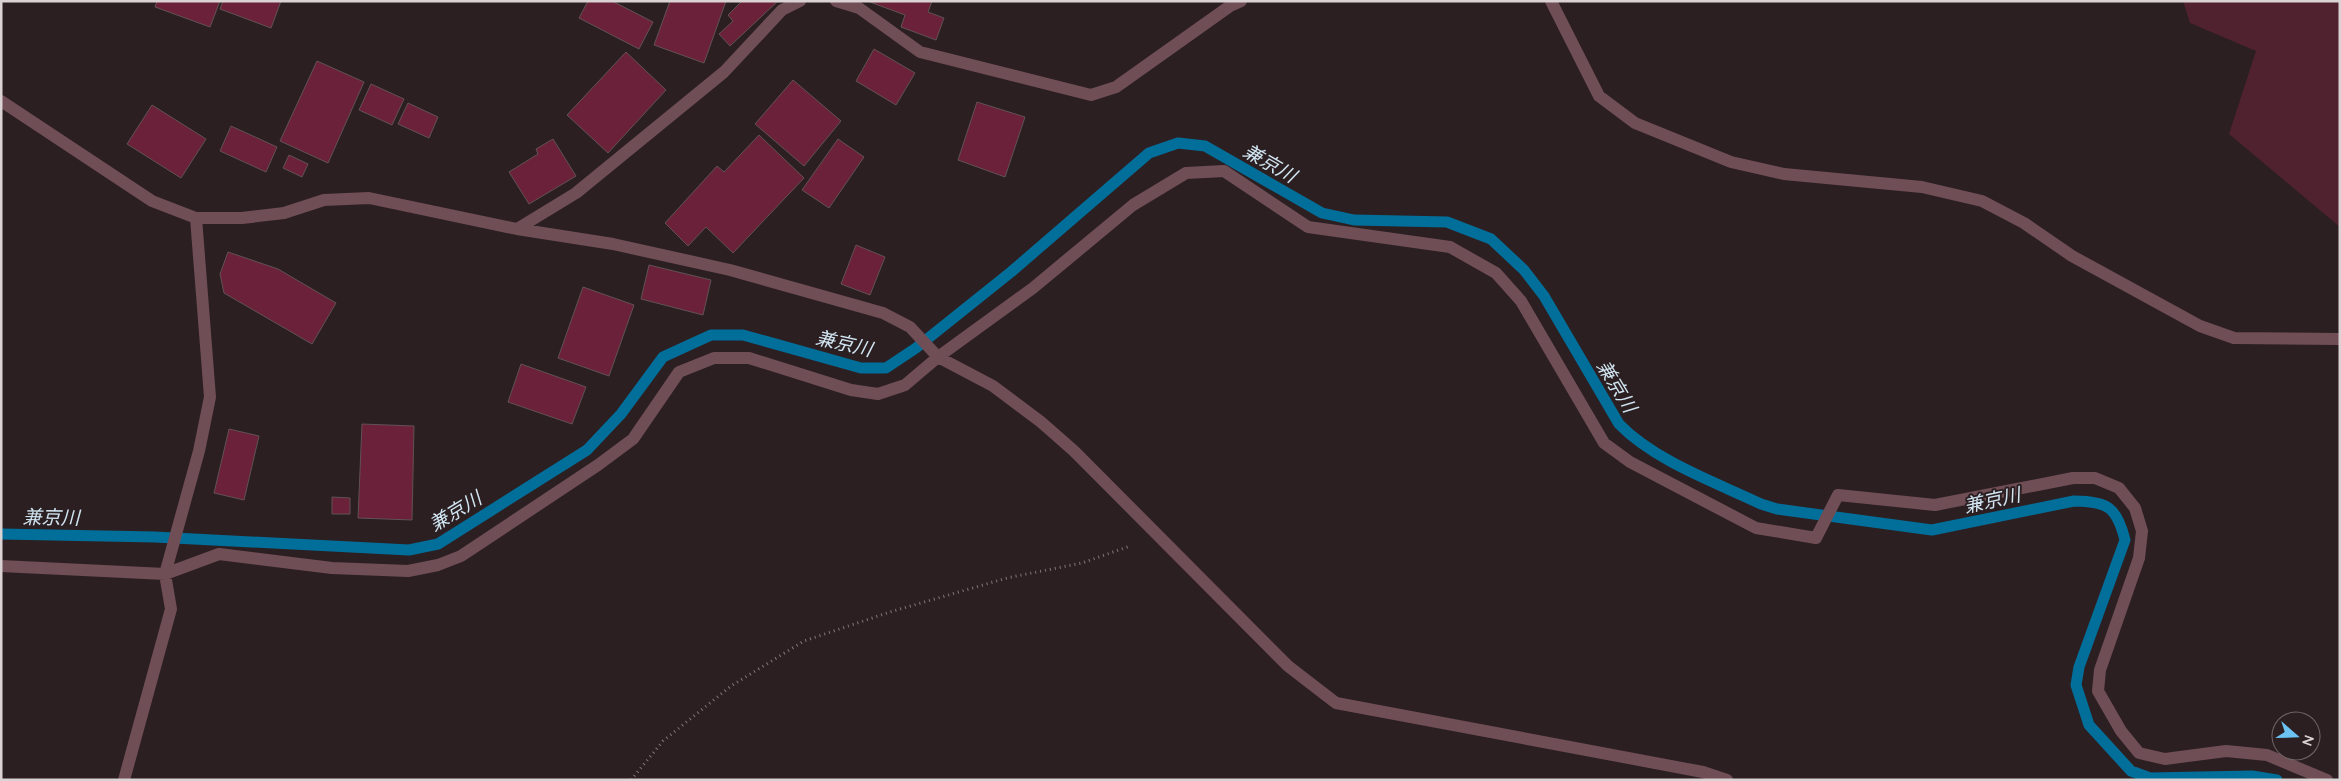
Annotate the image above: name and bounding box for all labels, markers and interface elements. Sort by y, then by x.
water label: 兼京川 [1239,138,1302,189]
water label: 兼京川 [814,325,876,362]
water label: 兼京川 [1592,355,1643,418]
water label: 兼京川 [1962,482,2024,518]
water label: 兼京川 [424,485,487,536]
water label: 兼京川 [22,505,82,530]
north arrow [2271,711,2321,761]
text: N [2298,733,2318,748]

